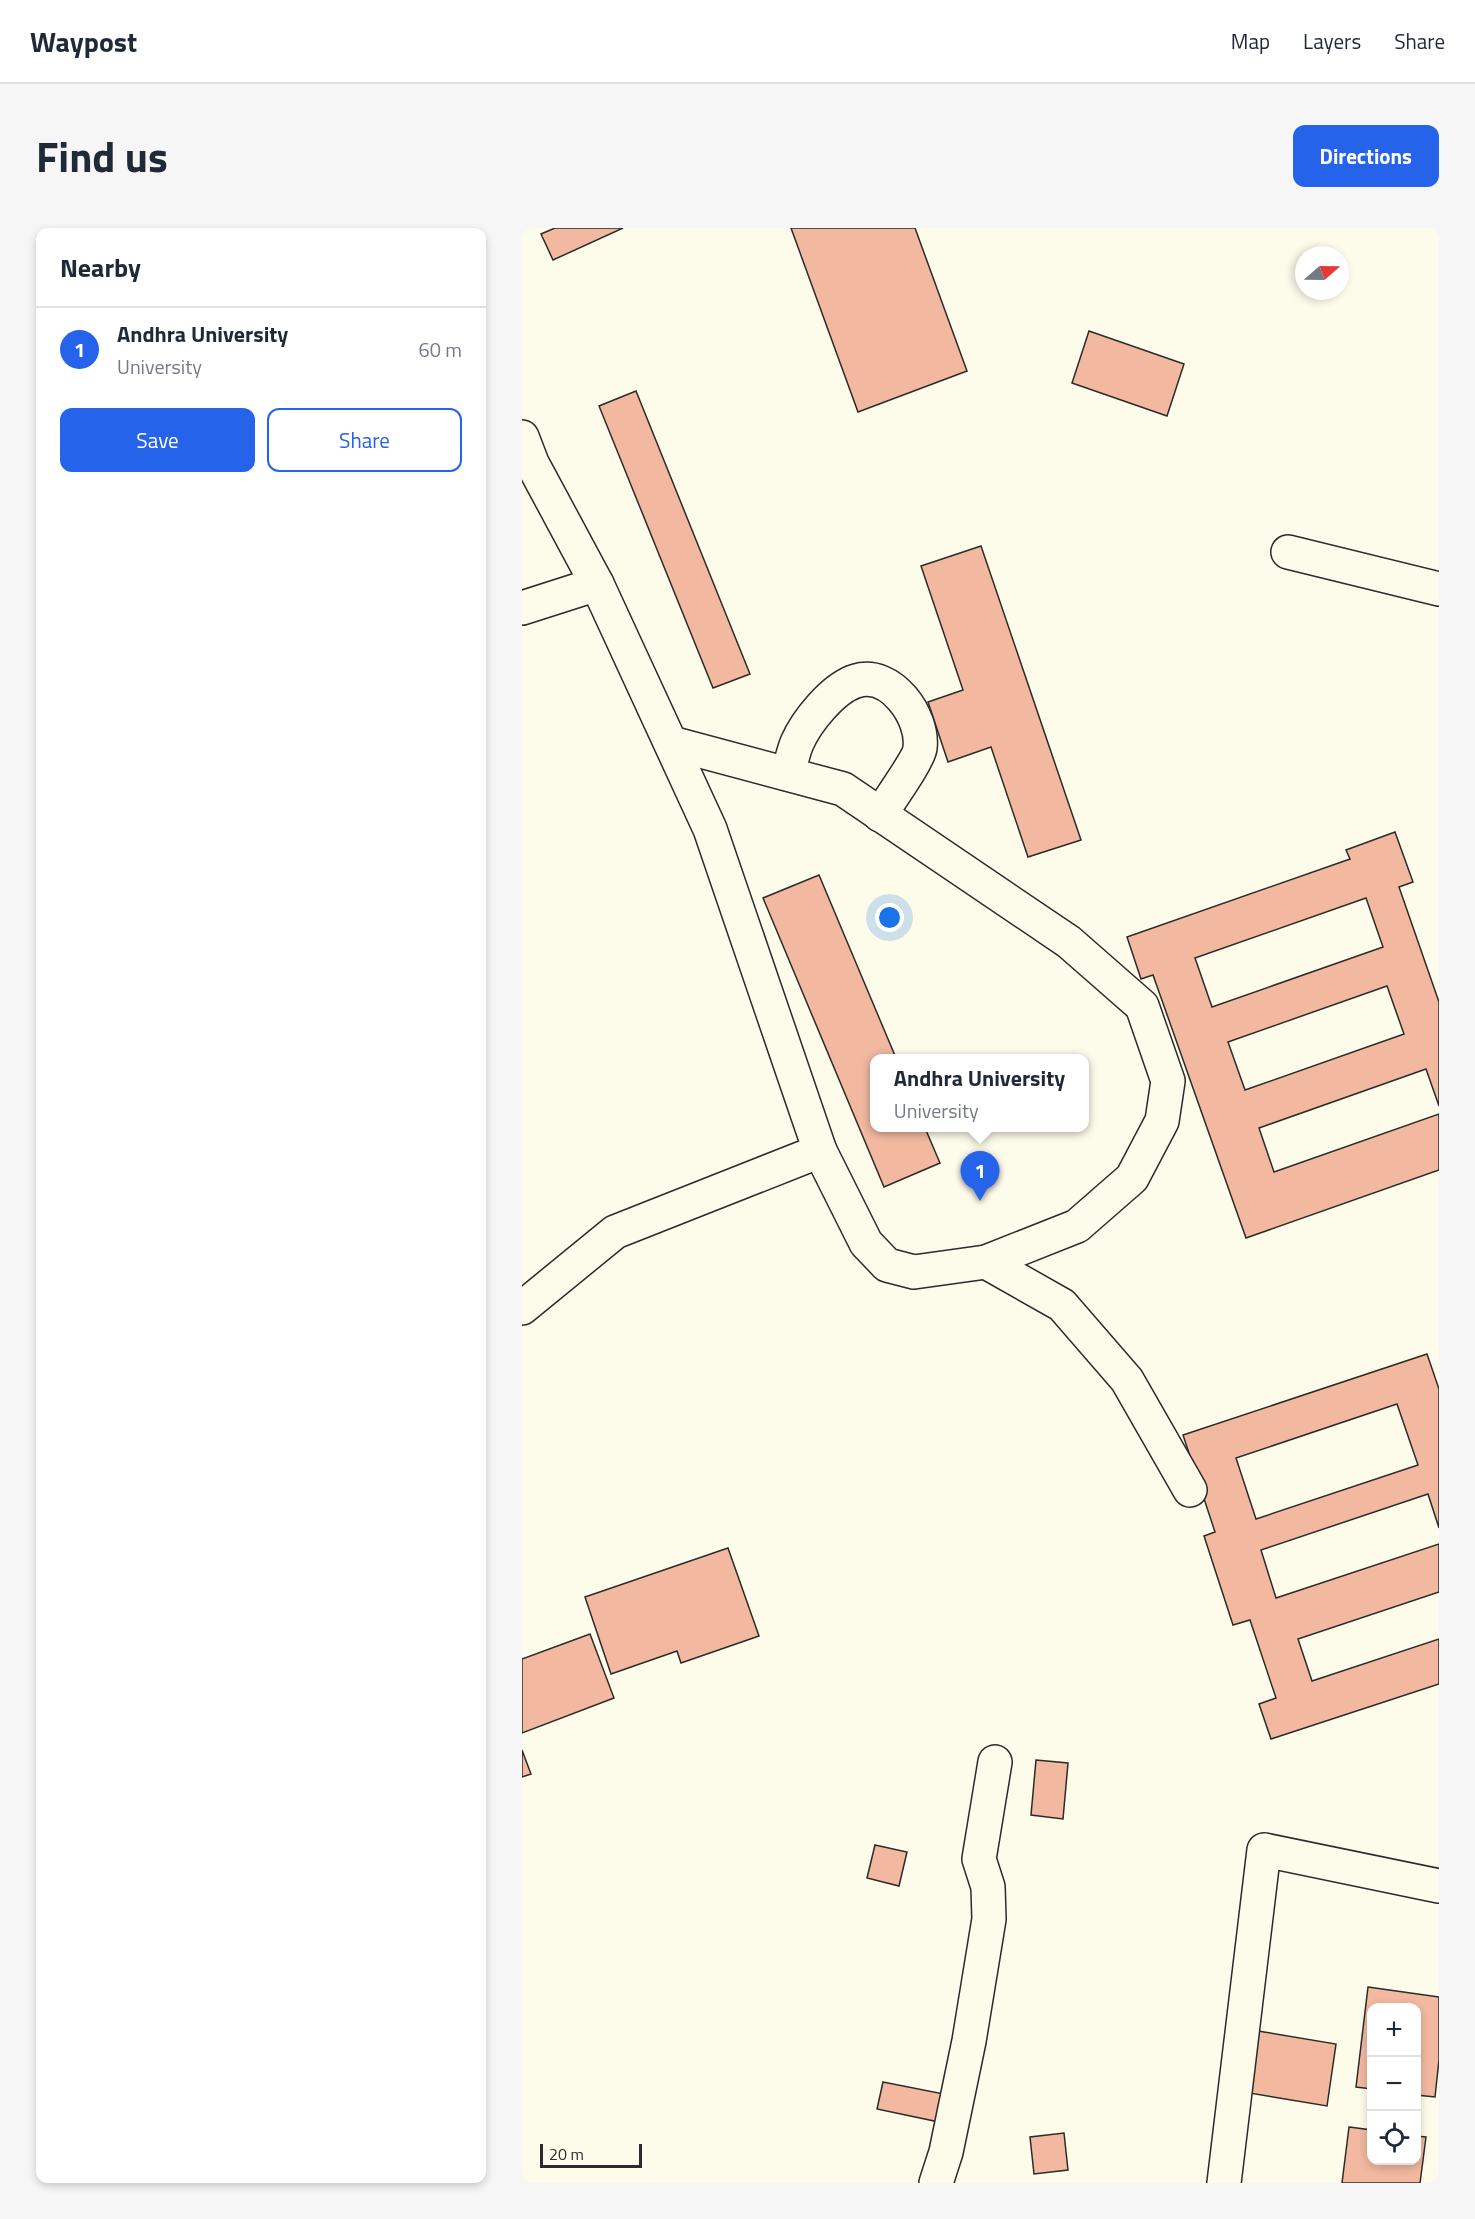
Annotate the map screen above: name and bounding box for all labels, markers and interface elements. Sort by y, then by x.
text: Waypost [30,20,137,63]
text: Map [1231,25,1270,57]
text: Layers [1303,25,1361,57]
text: Share [1394,25,1445,57]
text: Find us [36,124,168,188]
button: Directions [1293,125,1439,187]
north arrow [1295,246,1349,300]
text: Nearby [60,248,141,287]
text: Andhra University [117,317,288,351]
text: 1 [74,334,85,365]
text: 60 m [418,334,462,365]
text: University [117,351,202,382]
button: Save [60,408,255,472]
button: Share [267,408,462,472]
your location [875,903,904,932]
popup [870,1054,1089,1132]
text: Andhra University [894,1061,1065,1095]
text: University [894,1095,979,1126]
pin: 1 [960,1152,1000,1201]
map controls [1367,2003,1421,2165]
button: + [1367,2003,1421,2057]
button: − [1367,2057,1421,2111]
button: locate [1367,2111,1421,2165]
scale bar [540,2141,642,2168]
text: 20 m [549,2142,584,2166]

